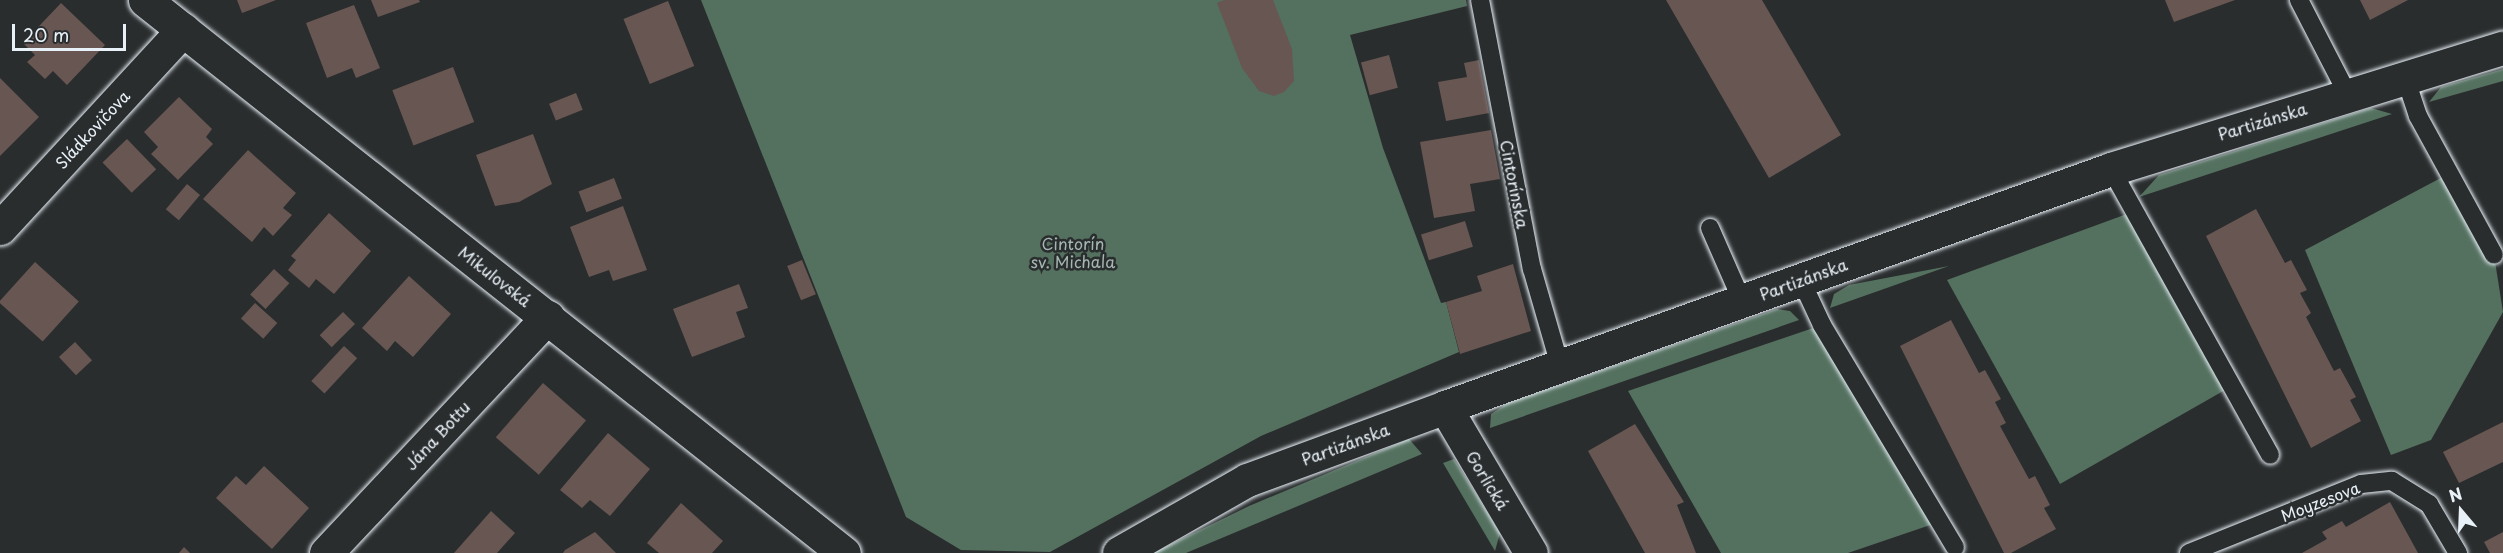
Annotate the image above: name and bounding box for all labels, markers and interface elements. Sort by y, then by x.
scale bar [15,12,129,50]
text: 20 m [23,21,69,48]
street label: Sládkovičova [51,86,133,172]
street label: Partizánska [2215,98,2309,144]
street label: Cintorínska [1497,138,1533,230]
park label: Cintorín sv. Michala [1031,233,1115,271]
street label: Mikulovská [455,242,535,310]
street label: Partizánska [1756,254,1850,304]
street label: Jána Bottu [401,397,473,473]
street label: Partizánska [1298,419,1392,469]
street label: Gorlická [1463,447,1513,513]
street label: Moyzesova [2278,477,2362,525]
north arrow [2431,481,2491,541]
text: N [2445,481,2465,507]

